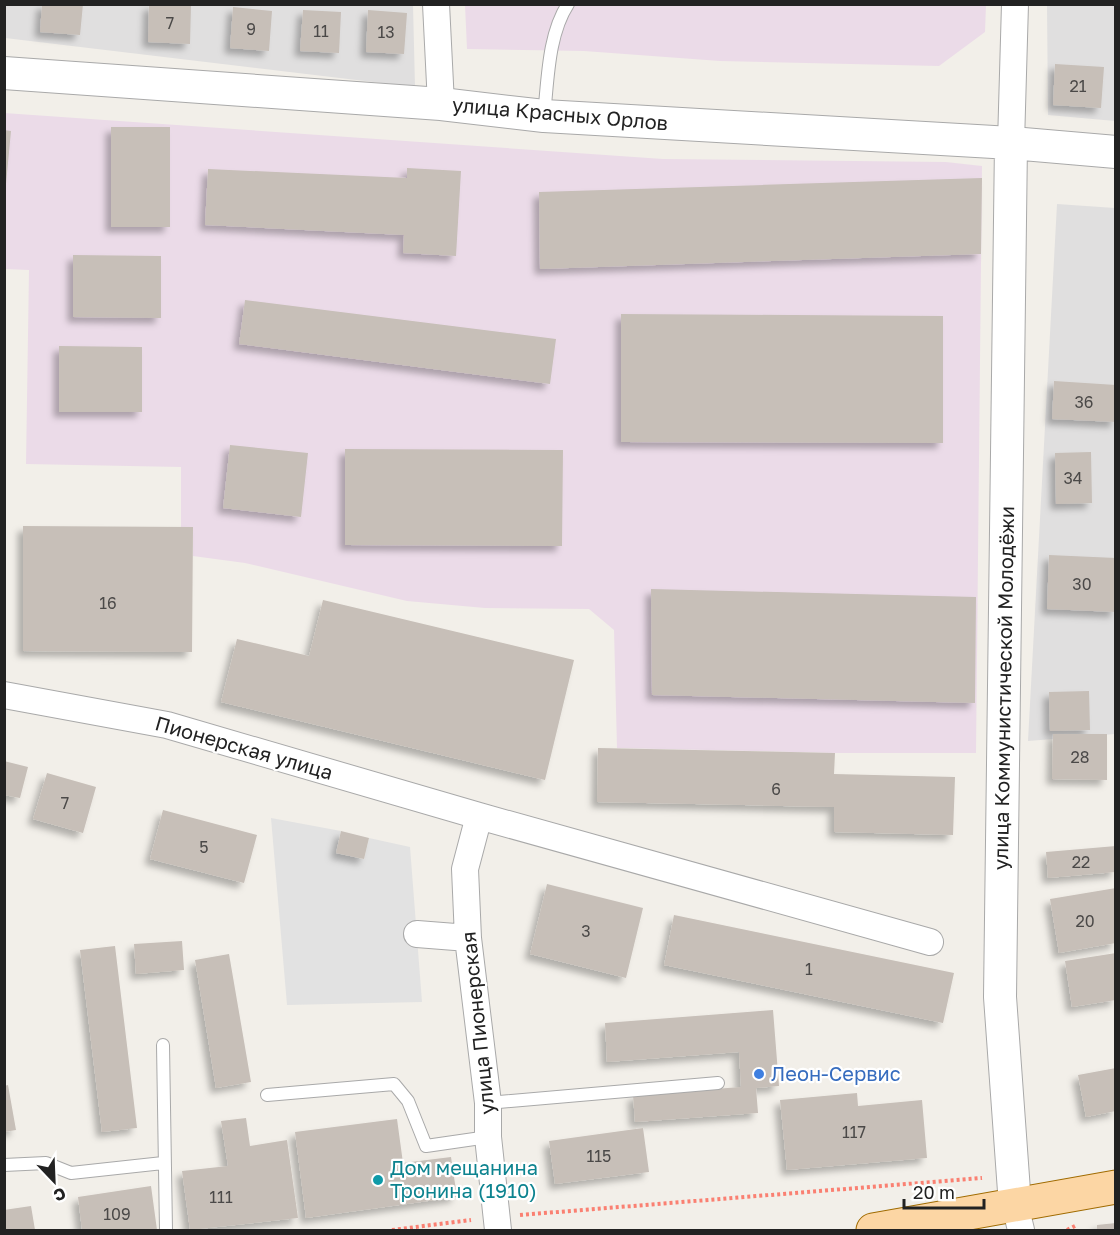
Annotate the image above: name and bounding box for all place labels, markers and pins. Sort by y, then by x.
place label: Леон-Сервис [771,1061,901,1085]
marker: Леон-Сервис [752,1067,766,1081]
place label: Дом мещанина Тронина (1910) [390,1155,538,1202]
marker: Дом мещанина Тронина (1910) [371,1173,385,1187]

